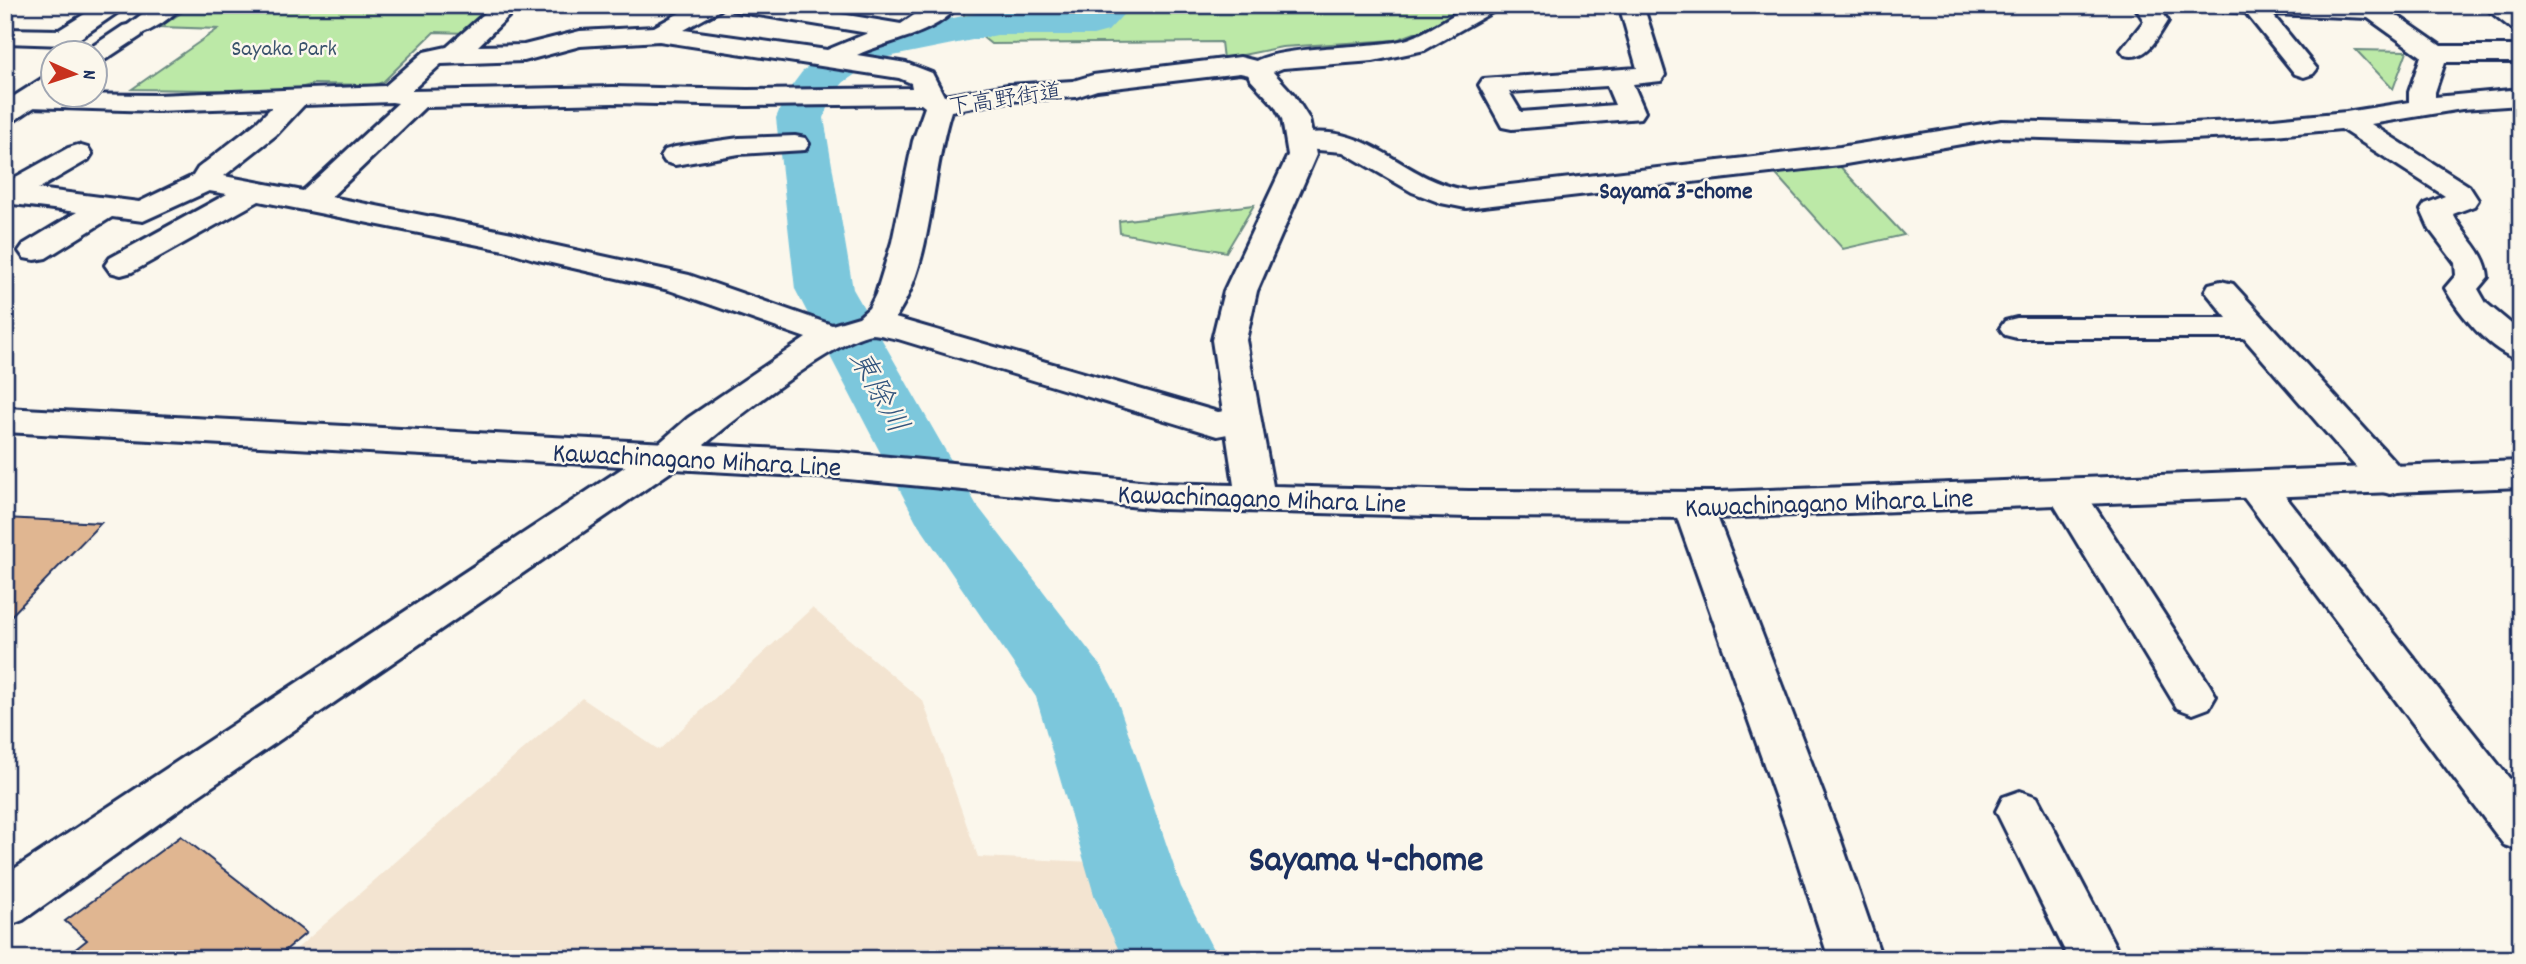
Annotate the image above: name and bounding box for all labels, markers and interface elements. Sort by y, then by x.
park label: Sayaka Park [231,34,337,67]
north arrow [38,38,108,108]
text: N [74,69,101,80]
street label: 下高野街道 [946,77,1065,126]
district label: Sayama 3-chome [1599,176,1753,210]
water label: 東除川 [835,343,917,443]
street label: Kawachinagano Mihara Line [551,435,842,491]
street label: Kawachinagano Mihara Line [1117,477,1407,527]
street label: Kawachinagano Mihara Line [1684,481,1974,531]
district label: Sayama 4-chome [1248,836,1484,889]

